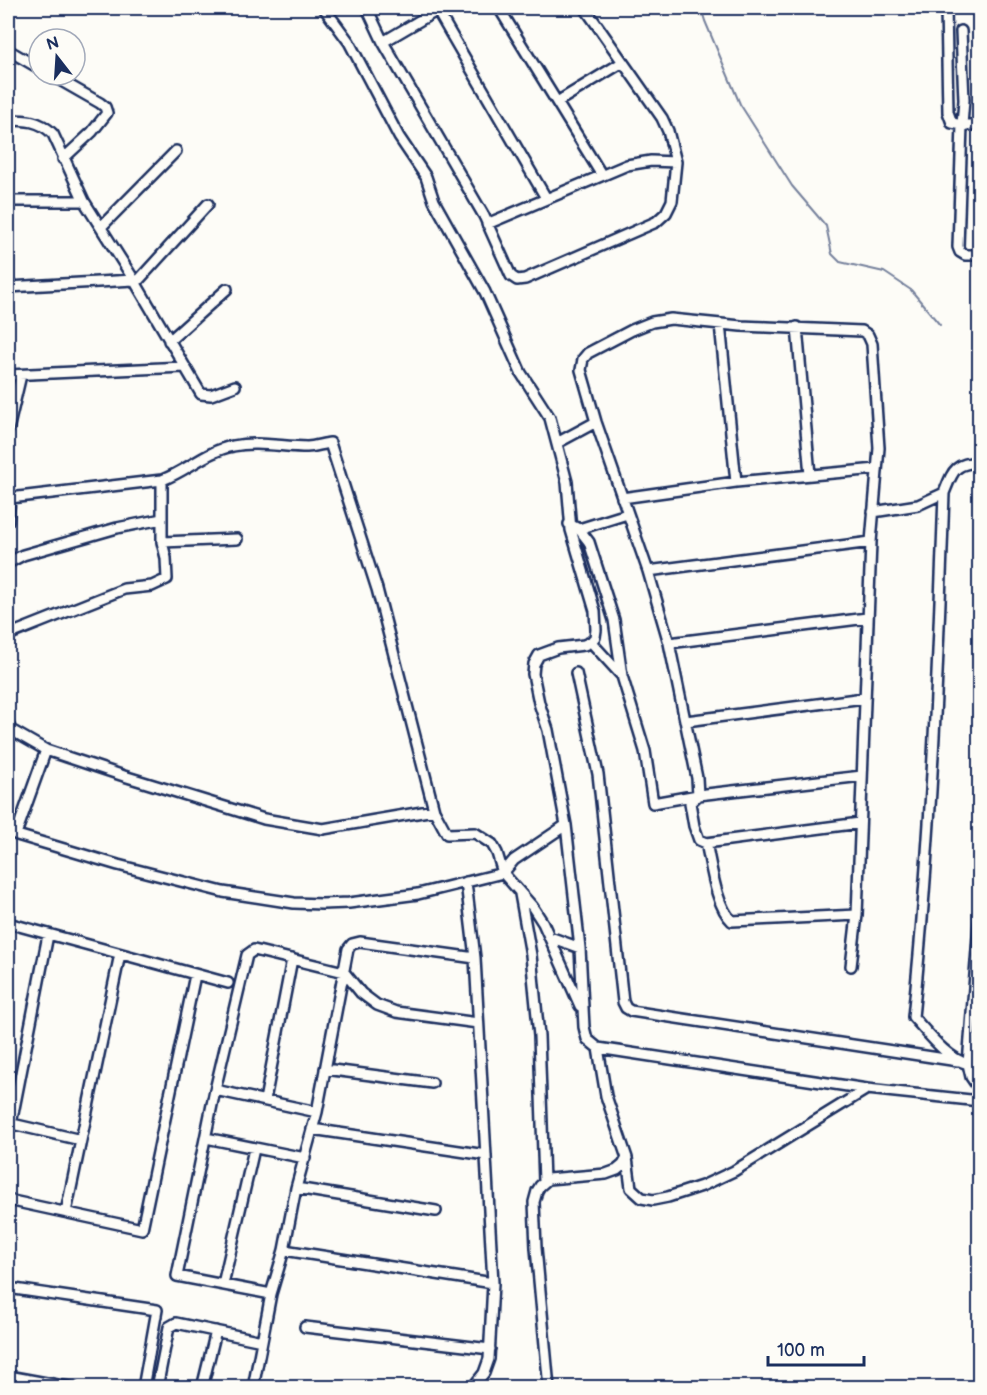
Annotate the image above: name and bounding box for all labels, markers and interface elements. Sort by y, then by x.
north arrow [27,27,87,87]
text: N [45,33,62,55]
scale bar [768,1329,864,1367]
text: 100 m [777,1340,825,1361]

